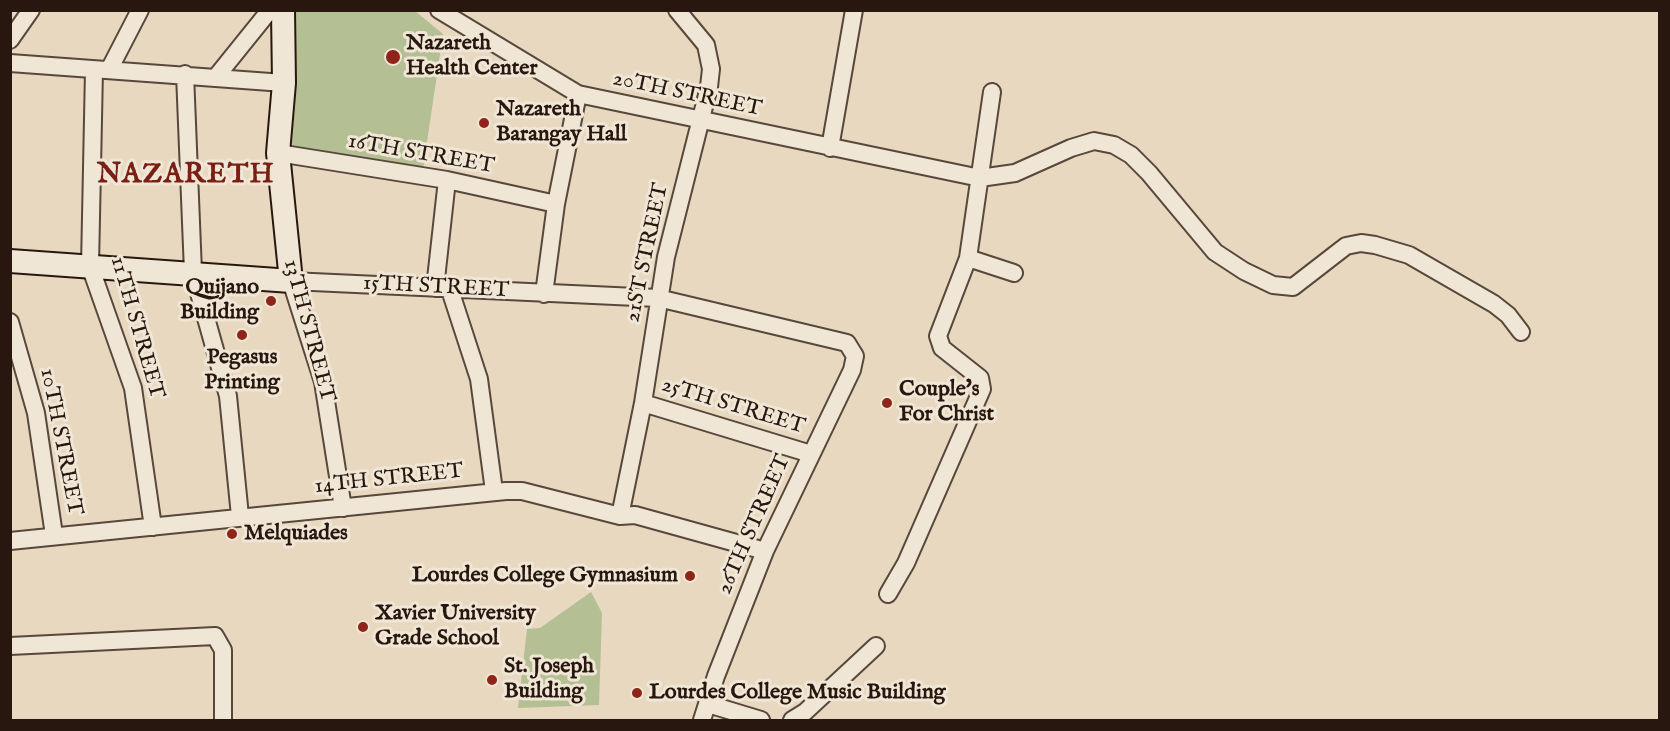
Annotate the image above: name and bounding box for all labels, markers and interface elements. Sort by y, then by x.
place label: Nazareth Health Center [406,31,537,82]
marker: Nazareth Health Center [384,48,402,66]
street label: 20TH STREET [610,66,764,124]
place label: Nazareth Barangay Hall [496,97,627,148]
marker: Nazareth Barangay Hall [477,116,491,130]
street label: 16TH STREET [346,129,496,181]
district label: NAZARETH [97,159,275,193]
street label: 21ST STREET [620,181,676,325]
street label: 11TH STREET [103,254,169,402]
street label: 13TH STREET [276,257,340,405]
street label: 15TH STREET [362,271,510,305]
place label: Quijano Building [180,275,259,326]
marker: Quijano Building [264,294,278,308]
marker: Pegasus Printing [235,328,249,342]
place label: Pegasus Printing [204,345,280,396]
street label: 10TH STREET [33,366,87,518]
street label: 25TH STREET [658,373,808,441]
place label: Couple's For Christ [899,377,994,428]
marker: Couple's For Christ [880,396,894,410]
street label: 26TH STREET [712,451,798,599]
street label: 14TH STREET [313,459,465,501]
place label: Melquiades [244,521,348,547]
marker: Melquiades [225,527,239,541]
place label: Lourdes College Gymnasium [412,563,678,589]
marker: Lourdes College Gymnasium [683,569,697,583]
place label: Xavier University Grade School [375,601,536,652]
marker: Xavier University Grade School [356,620,370,634]
place label: St. Joseph Building [504,654,594,706]
marker: St. Joseph Building [485,673,499,687]
place label: Lourdes College Music Building [649,680,946,706]
marker: Lourdes College Music Building [630,686,644,700]

